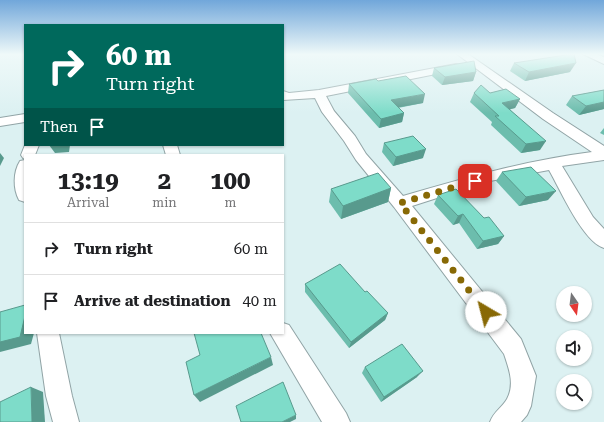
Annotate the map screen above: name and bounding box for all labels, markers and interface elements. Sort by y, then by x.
text: 60 m [106,39,171,72]
icon: right [40,40,92,92]
text: Turn right [106,73,194,94]
icon: arrive [86,116,108,138]
text: Then [40,118,78,136]
pin [458,164,492,198]
text: 13:19 [58,167,119,195]
text: 2 [158,167,171,195]
text: 100 [210,167,251,195]
icon: arrive [464,170,486,192]
text: Arrival [67,195,109,210]
text: min [152,195,177,210]
text: m [224,195,236,210]
icon: right [40,238,62,260]
text: Turn right [74,240,153,258]
text: 60 m [234,240,268,258]
north arrow [556,286,592,322]
map controls [556,286,592,410]
icon: arrive [40,290,62,312]
position arrow [465,291,507,333]
text: Arrive at destination [74,292,230,310]
text: 40 m [242,292,277,310]
button: sound [556,330,592,366]
button: search [556,374,592,410]

